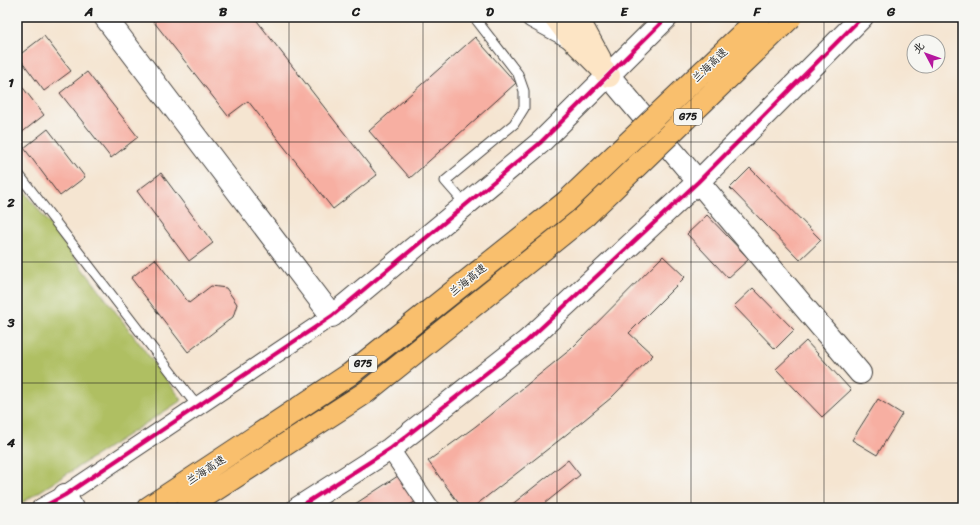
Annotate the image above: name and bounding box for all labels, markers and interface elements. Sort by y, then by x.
text: A [84,0,93,23]
text: B [219,0,228,23]
text: C [351,0,361,23]
text: D [486,0,494,23]
text: E [620,0,629,23]
text: F [752,0,761,23]
text: G [886,0,896,23]
north arrow [906,34,946,74]
text: 北 [908,37,930,58]
street label: 兰海高速 [688,43,732,87]
text: 1 [8,71,14,94]
road number: G75 [674,109,702,125]
text: 2 [6,191,15,214]
street label: 兰海高速 [445,259,491,301]
text: 3 [6,311,15,334]
road number: G75 [349,356,377,372]
text: 4 [6,431,16,454]
street label: 兰海高速 [182,450,230,490]

